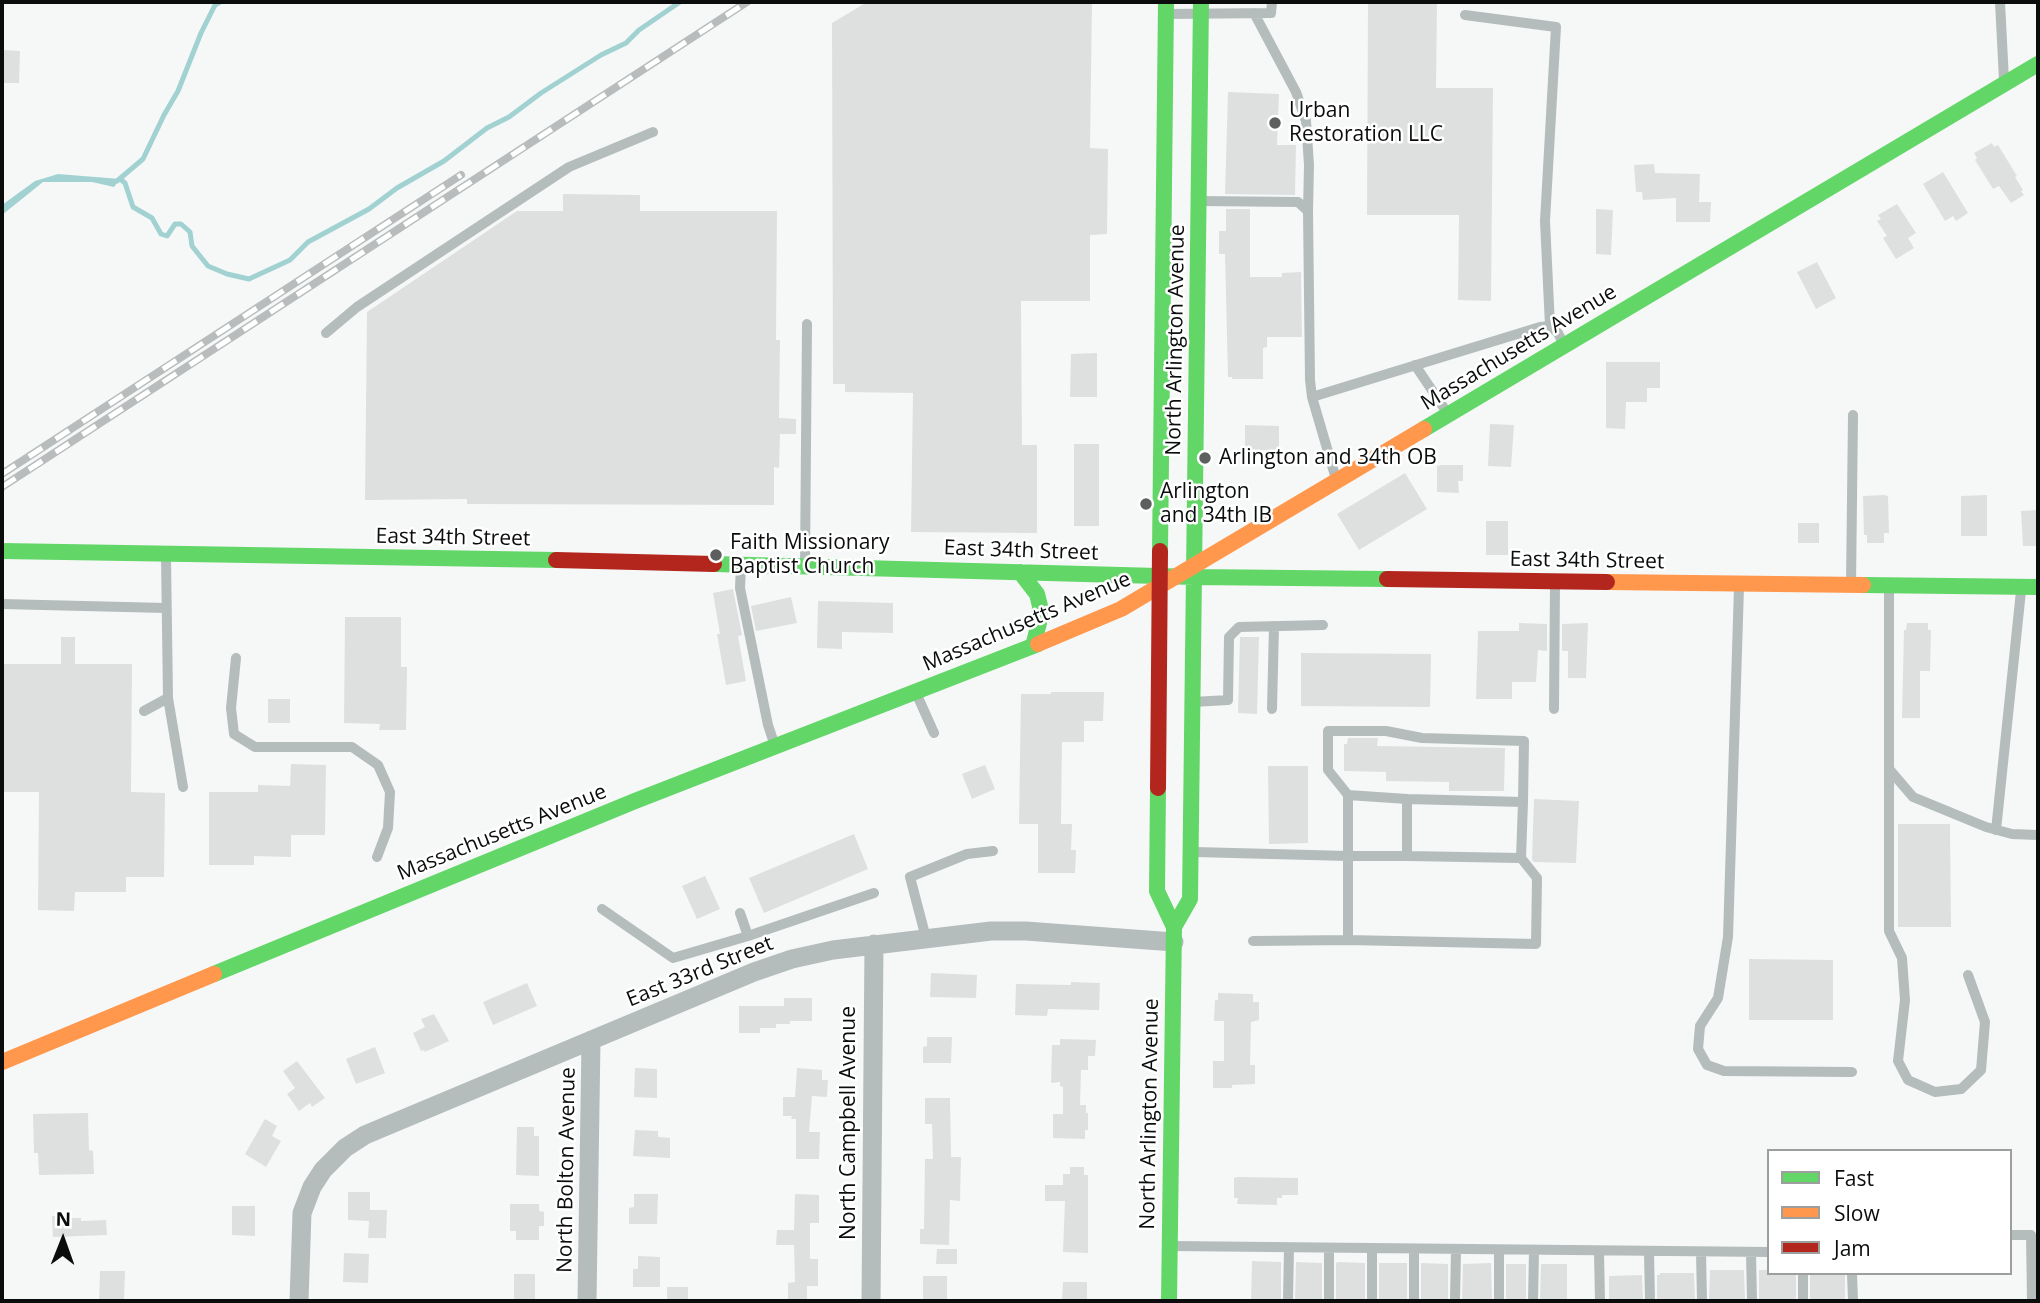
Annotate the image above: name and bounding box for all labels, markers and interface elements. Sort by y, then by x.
place label: Urban Restoration LLC [1289,98,1443,148]
marker: Urban Restoration LLC [1267,115,1283,131]
street label: North Arlington Avenue [1161,224,1191,456]
street label: Massachusetts Avenue [1417,280,1621,416]
place label: Arlington and 34th OB [1219,445,1437,471]
marker: Arlington and 34th OB [1197,450,1213,466]
place label: Arlington and 34th IB [1160,479,1272,529]
marker: Arlington and 34th IB [1138,496,1154,512]
street label: East 34th Street [375,524,531,552]
place label: Faith Missionary Baptist Church [730,530,889,580]
street label: East 34th Street [943,536,1099,566]
marker: Faith Missionary Baptist Church [708,547,724,563]
street label: East 34th Street [1509,547,1665,575]
street label: Massachusetts Avenue [919,567,1135,677]
street label: Massachusetts Avenue [394,779,610,887]
street label: East 33rd Street [623,931,777,1013]
street label: North Arlington Avenue [1135,998,1165,1230]
street label: North Campbell Avenue [836,1006,862,1240]
street label: North Bolton Avenue [553,1067,581,1273]
legend [1767,1149,2012,1275]
text: Fast [1834,1164,1874,1192]
text: Slow [1834,1199,1880,1227]
north arrow [28,1205,98,1275]
text: N [55,1206,71,1232]
text: Jam [1834,1234,1871,1262]

